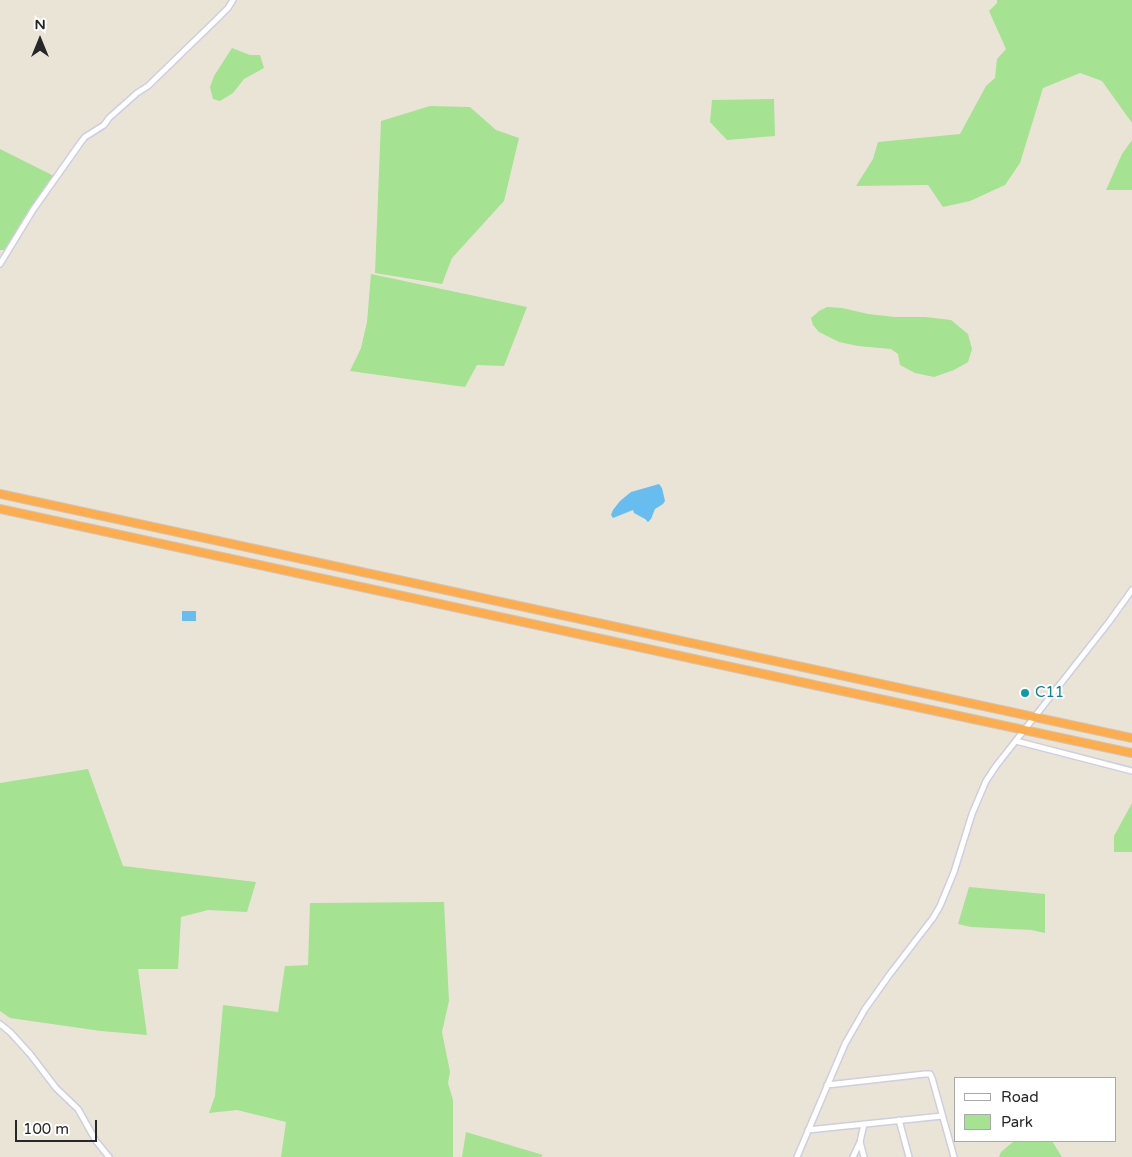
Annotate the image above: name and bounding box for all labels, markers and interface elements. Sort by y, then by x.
north arrow [15,15,65,65]
text: N [34,16,46,33]
place label: C11 [1035,684,1064,702]
marker: C11 [1019,687,1031,699]
legend [954,1077,1117,1142]
text: Road [1001,1088,1039,1106]
scale bar [18,1110,100,1142]
text: Park [1001,1113,1033,1131]
text: 100 m [23,1120,69,1138]

